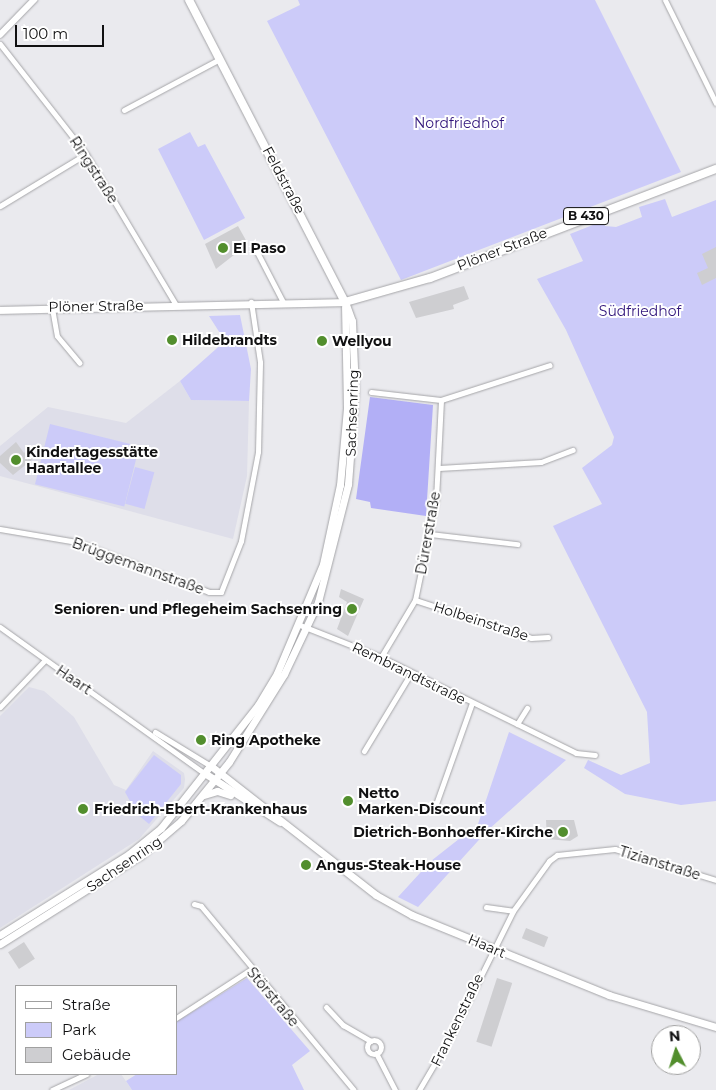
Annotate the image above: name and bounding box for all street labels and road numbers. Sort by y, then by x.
street label: Ringstraße [66,133,122,207]
street label: Feldstraße [259,143,309,217]
road number: B 430 [562,207,610,226]
street label: Plöner Straße [455,224,549,274]
street label: Plöner Straße [48,297,144,315]
street label: Sachsenring [342,369,362,457]
street label: Dürerstraße [412,490,444,576]
street label: Brüggemannstraße [70,534,206,598]
street label: Holbeinstraße [431,598,531,644]
street label: Rembrandtstraße [349,638,469,708]
street label: Haart [53,662,95,698]
street label: Sachsenring [83,833,165,895]
street label: Tizianstraße [617,843,703,883]
street label: Haart [466,931,508,961]
street label: Störstraße [243,964,303,1030]
street label: Frankenstraße [427,971,487,1069]

